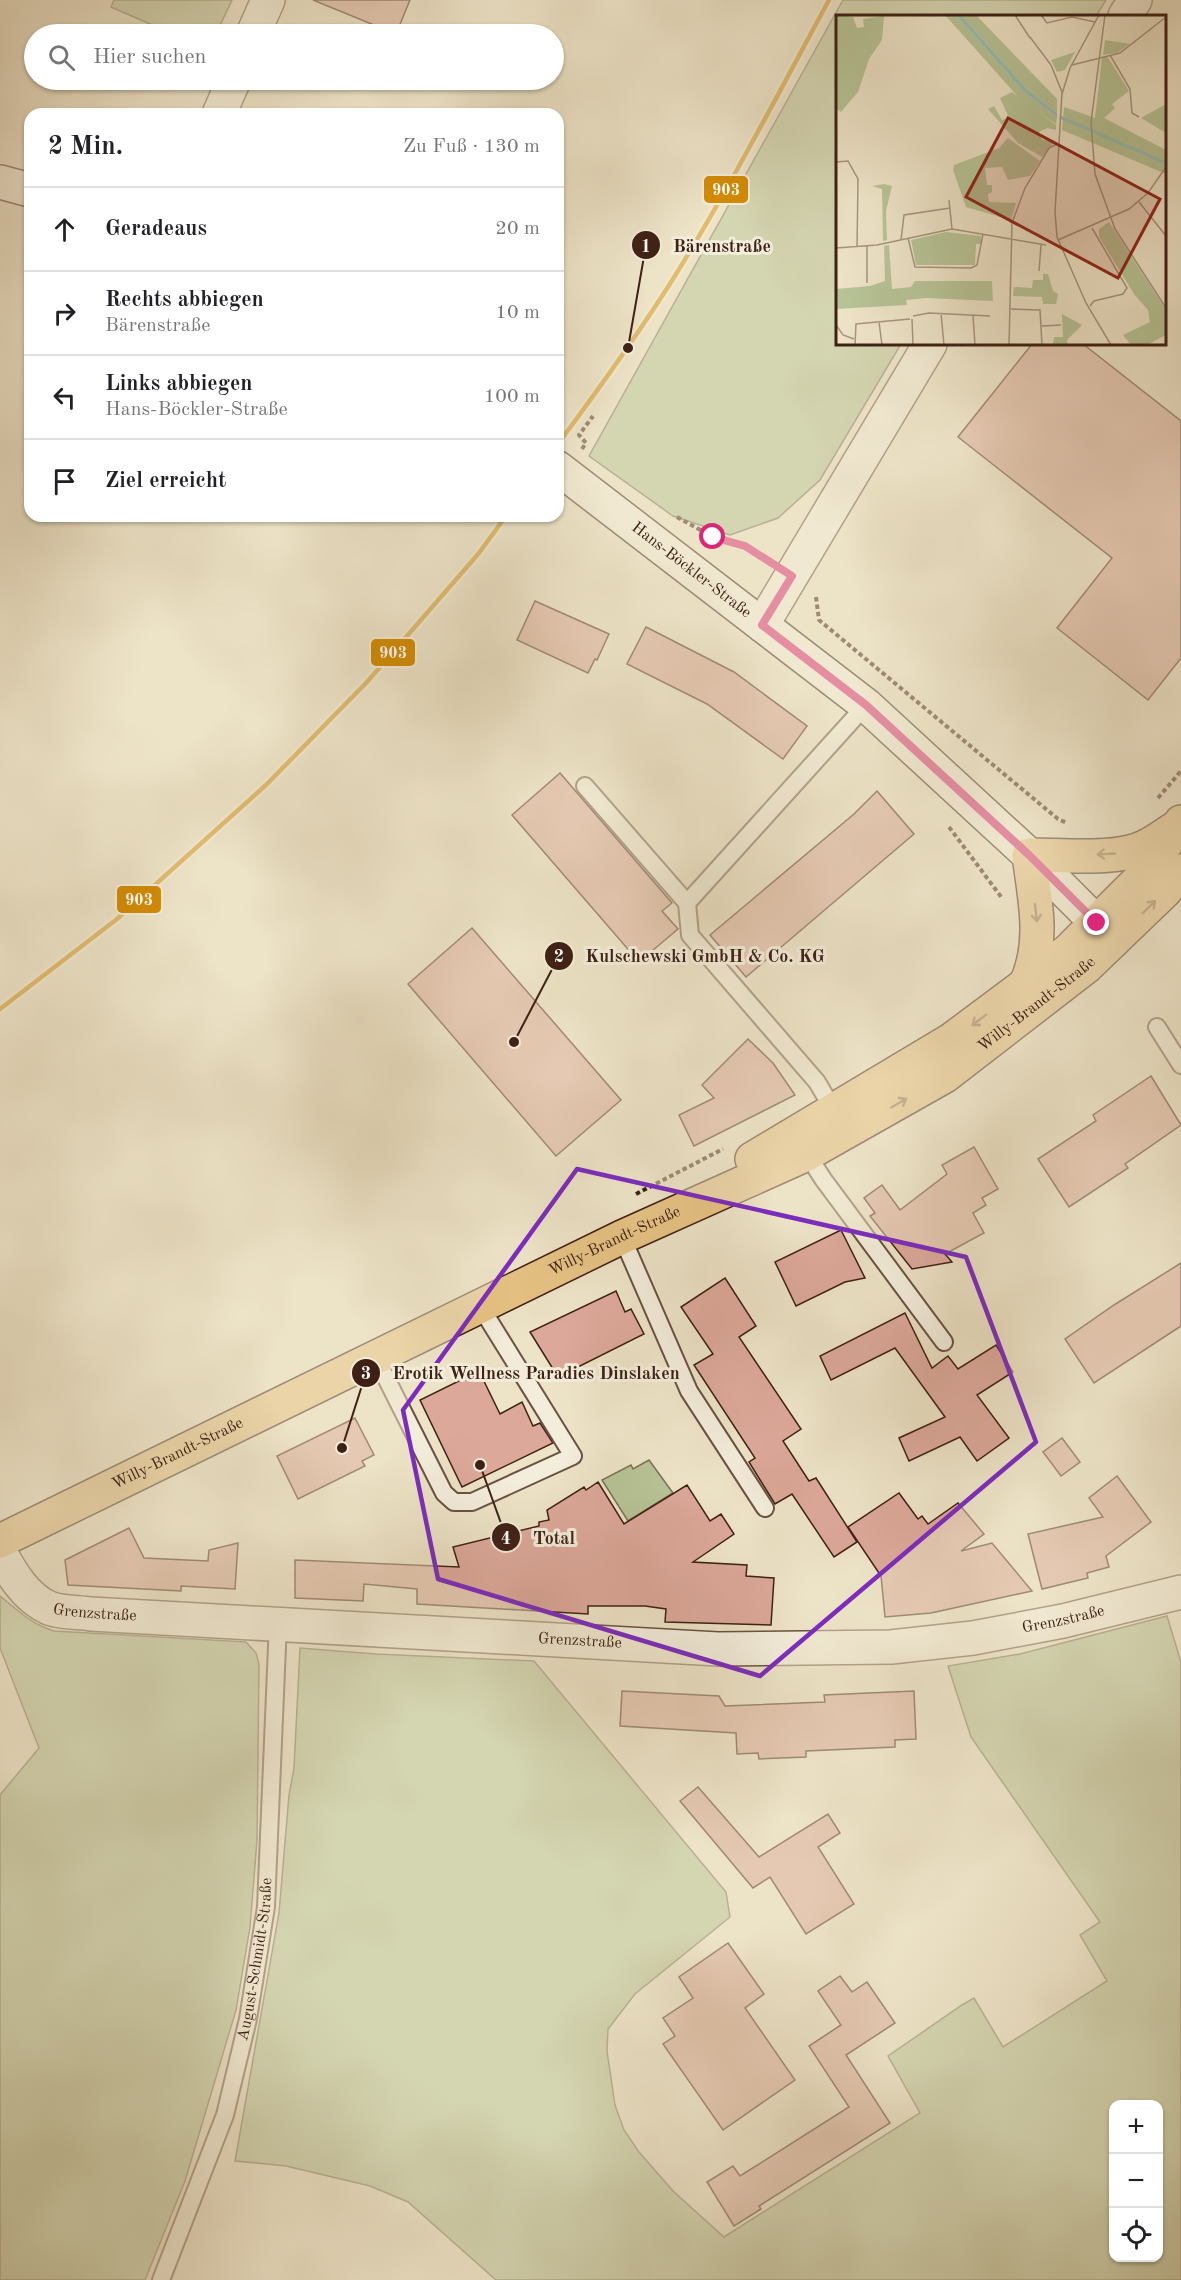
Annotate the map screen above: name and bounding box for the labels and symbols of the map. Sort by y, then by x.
inset map [836,15,1166,345]
line badge: 903 [703,175,749,204]
text: 903 [712,183,740,199]
callout: Bärenstraße [631,227,783,263]
text: 1 [641,238,651,256]
text: Bärenstraße [673,238,771,256]
street label: Hans-Böckler-Straße [628,519,754,621]
route start [699,523,725,549]
line badge: 903 [370,638,416,667]
text: 903 [379,646,407,662]
one-way arrow [1096,849,1116,860]
line badge: 903 [116,885,162,914]
text: 903 [125,893,153,909]
one-way arrow [1141,899,1156,914]
one-way arrow [1031,903,1042,923]
route end [1083,909,1109,935]
callout: Kulschewski GmbH & Co. KG [544,938,837,974]
text: 2 [554,948,564,966]
text: Kulschewski GmbH & Co. KG [585,948,825,966]
street label: Willy-Brandt-Straße [975,954,1099,1055]
one-way arrow [971,1013,987,1026]
one-way arrow [890,1096,907,1108]
street label: Willy-Brandt-Straße [546,1204,683,1279]
callout: Erotik Wellness Paradies Dinslaken [351,1355,692,1391]
text: 3 [361,1365,371,1383]
text: Erotik Wellness Paradies Dinslaken [392,1365,680,1383]
street label: Willy-Brandt-Straße [110,1415,246,1493]
callout: Total [491,1519,588,1555]
text: 4 [501,1530,511,1548]
text: Total [533,1530,575,1548]
street label: Grenzstraße [51,1602,137,1625]
street label: Grenzstraße [1021,1603,1106,1637]
street label: Grenzstraße [538,1631,622,1652]
street label: August-Schmidt-Straße [235,1877,275,2042]

